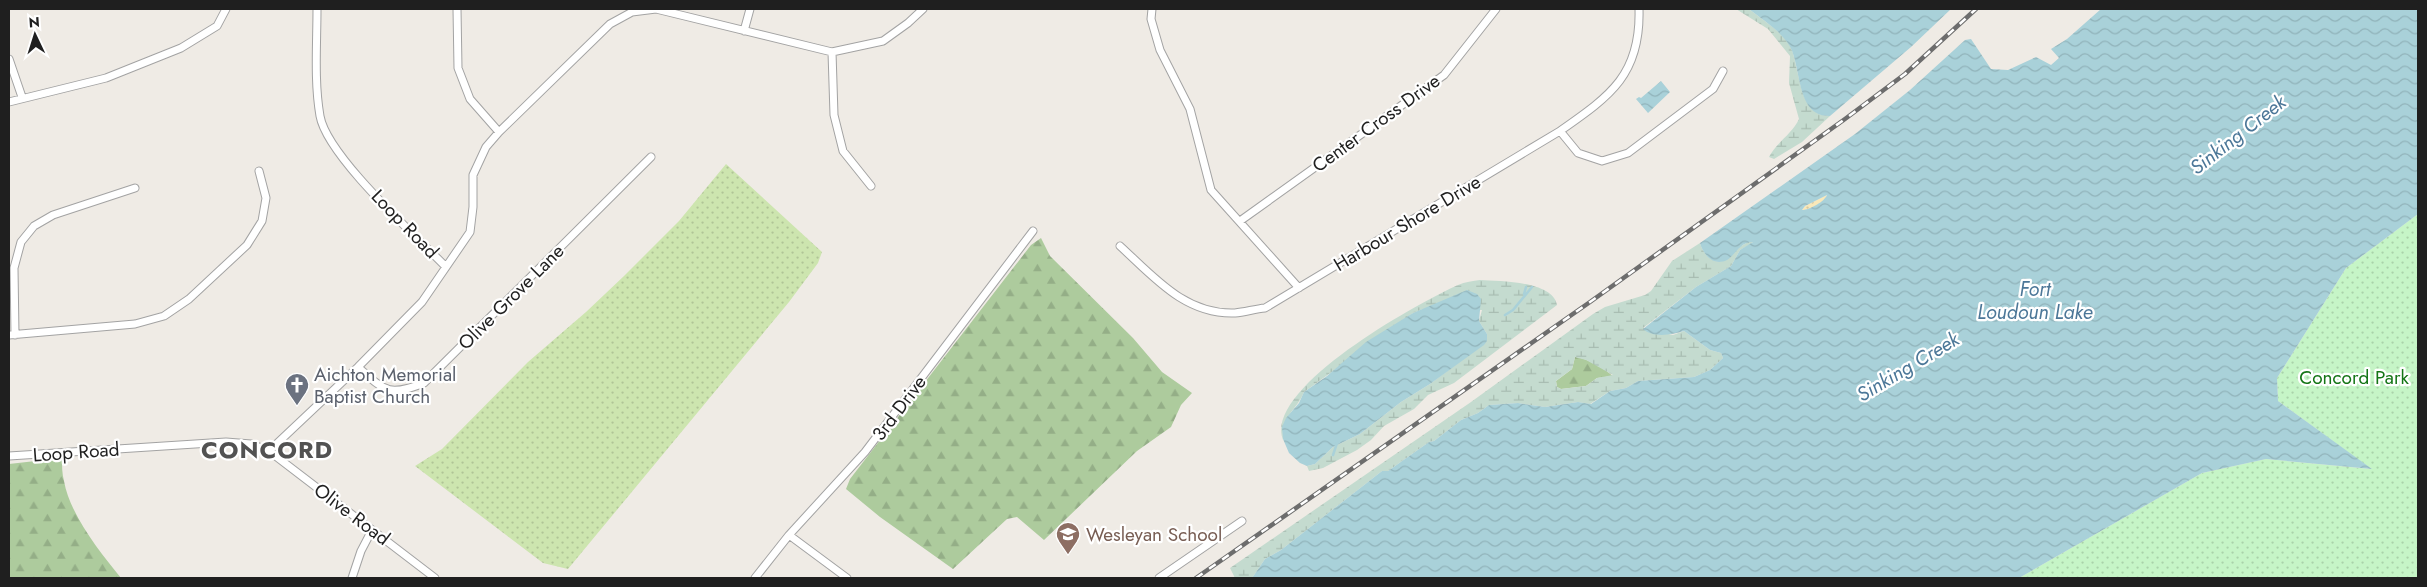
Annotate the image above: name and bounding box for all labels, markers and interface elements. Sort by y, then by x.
north arrow [10,10,60,60]
text: N [28,12,40,32]
street label: Center Cross Drive [1306,67,1446,179]
water label: Sinking Creek [2184,87,2293,182]
street label: Harbour Shore Drive [1328,168,1486,278]
street label: Loop Road [365,183,445,265]
street label: Olive Grove Lane [452,238,570,356]
water label: Fort Loudoun Lake [1977,275,2093,327]
water label: Sinking Creek [1851,324,1966,409]
place label: Aichton Memorial Baptist Church [314,361,456,410]
park label: Concord Park [2299,364,2409,391]
street label: 3rd Drive [865,369,933,446]
church icon: Aichton Memorial Baptist Church [284,372,310,406]
district label: CONCORD [201,432,333,467]
street label: Loop Road [32,436,120,468]
street label: Olive Road [308,476,396,552]
school or university icon: Wesleyan School [1055,521,1081,555]
place label: Wesleyan School [1086,521,1222,548]

